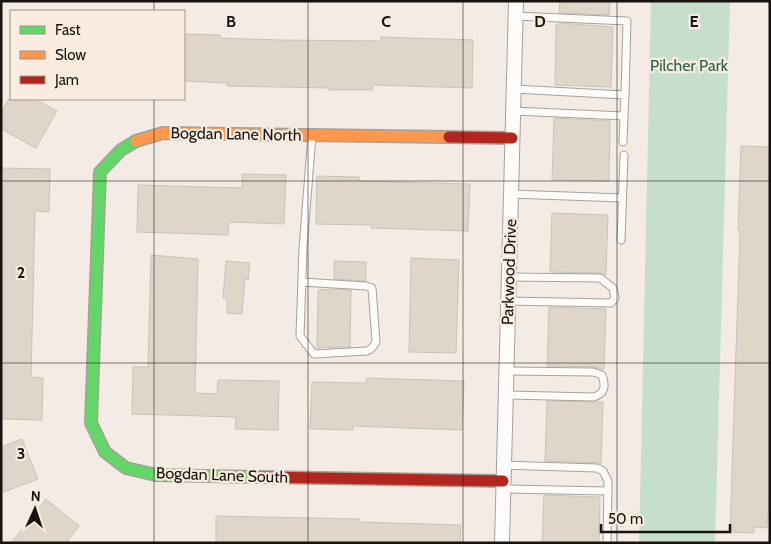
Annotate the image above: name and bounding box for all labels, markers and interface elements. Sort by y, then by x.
legend [10,10,185,100]
text: B [226,12,236,31]
text: C [381,12,391,31]
text: D [534,12,546,31]
text: E [689,12,699,31]
text: Fast [55,21,80,39]
text: Slow [55,46,86,64]
park label: Pilcher Park [650,56,729,75]
text: Jam [54,71,79,89]
street label: Bogdan Lane North [170,123,302,145]
street label: Parkwood Drive [498,219,520,325]
text: 2 [17,263,25,282]
text: 3 [17,444,25,463]
street label: Bogdan Lane South [155,463,289,487]
north arrow [10,484,60,534]
text: N [30,487,41,505]
scale bar [601,502,730,534]
text: 50 m [608,510,643,528]

